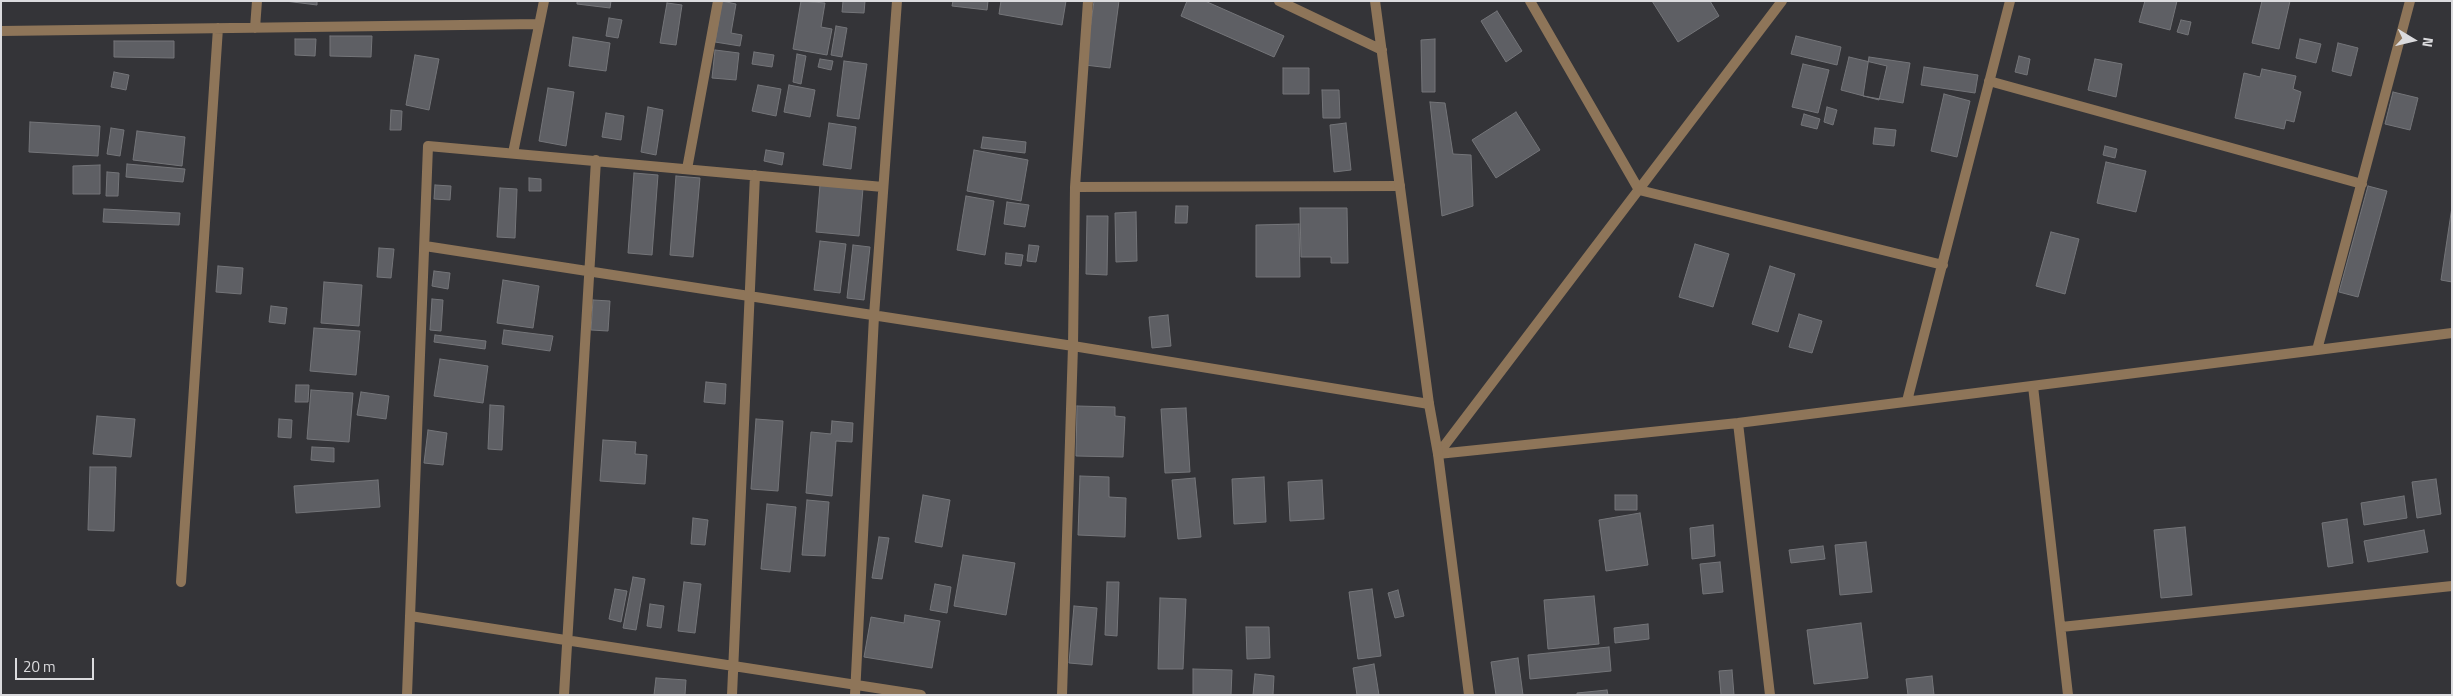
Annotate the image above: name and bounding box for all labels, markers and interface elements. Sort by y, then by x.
north arrow [2388,15,2438,65]
text: N [2417,36,2439,49]
scale bar [18,648,96,680]
text: 20 m [23,655,56,678]

